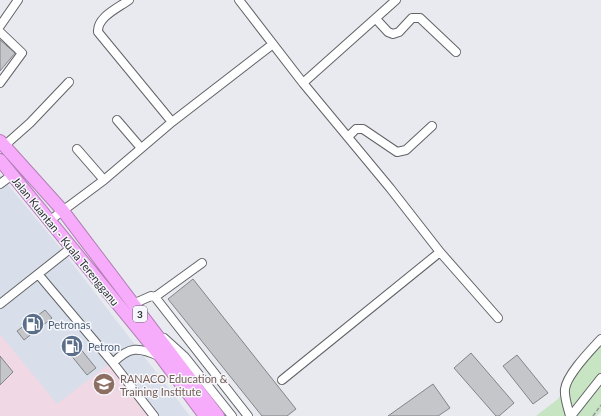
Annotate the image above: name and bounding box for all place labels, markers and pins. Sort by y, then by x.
fuel station icon: Petronas [20,311,46,337]
place label: Petronas [48,318,91,331]
fuel station icon: Petron [59,333,85,359]
place label: Petron [88,340,120,353]
school or university icon: RANACO Education & Training Institute [91,371,117,397]
place label: RANACO Education & Training Institute [120,372,228,398]

